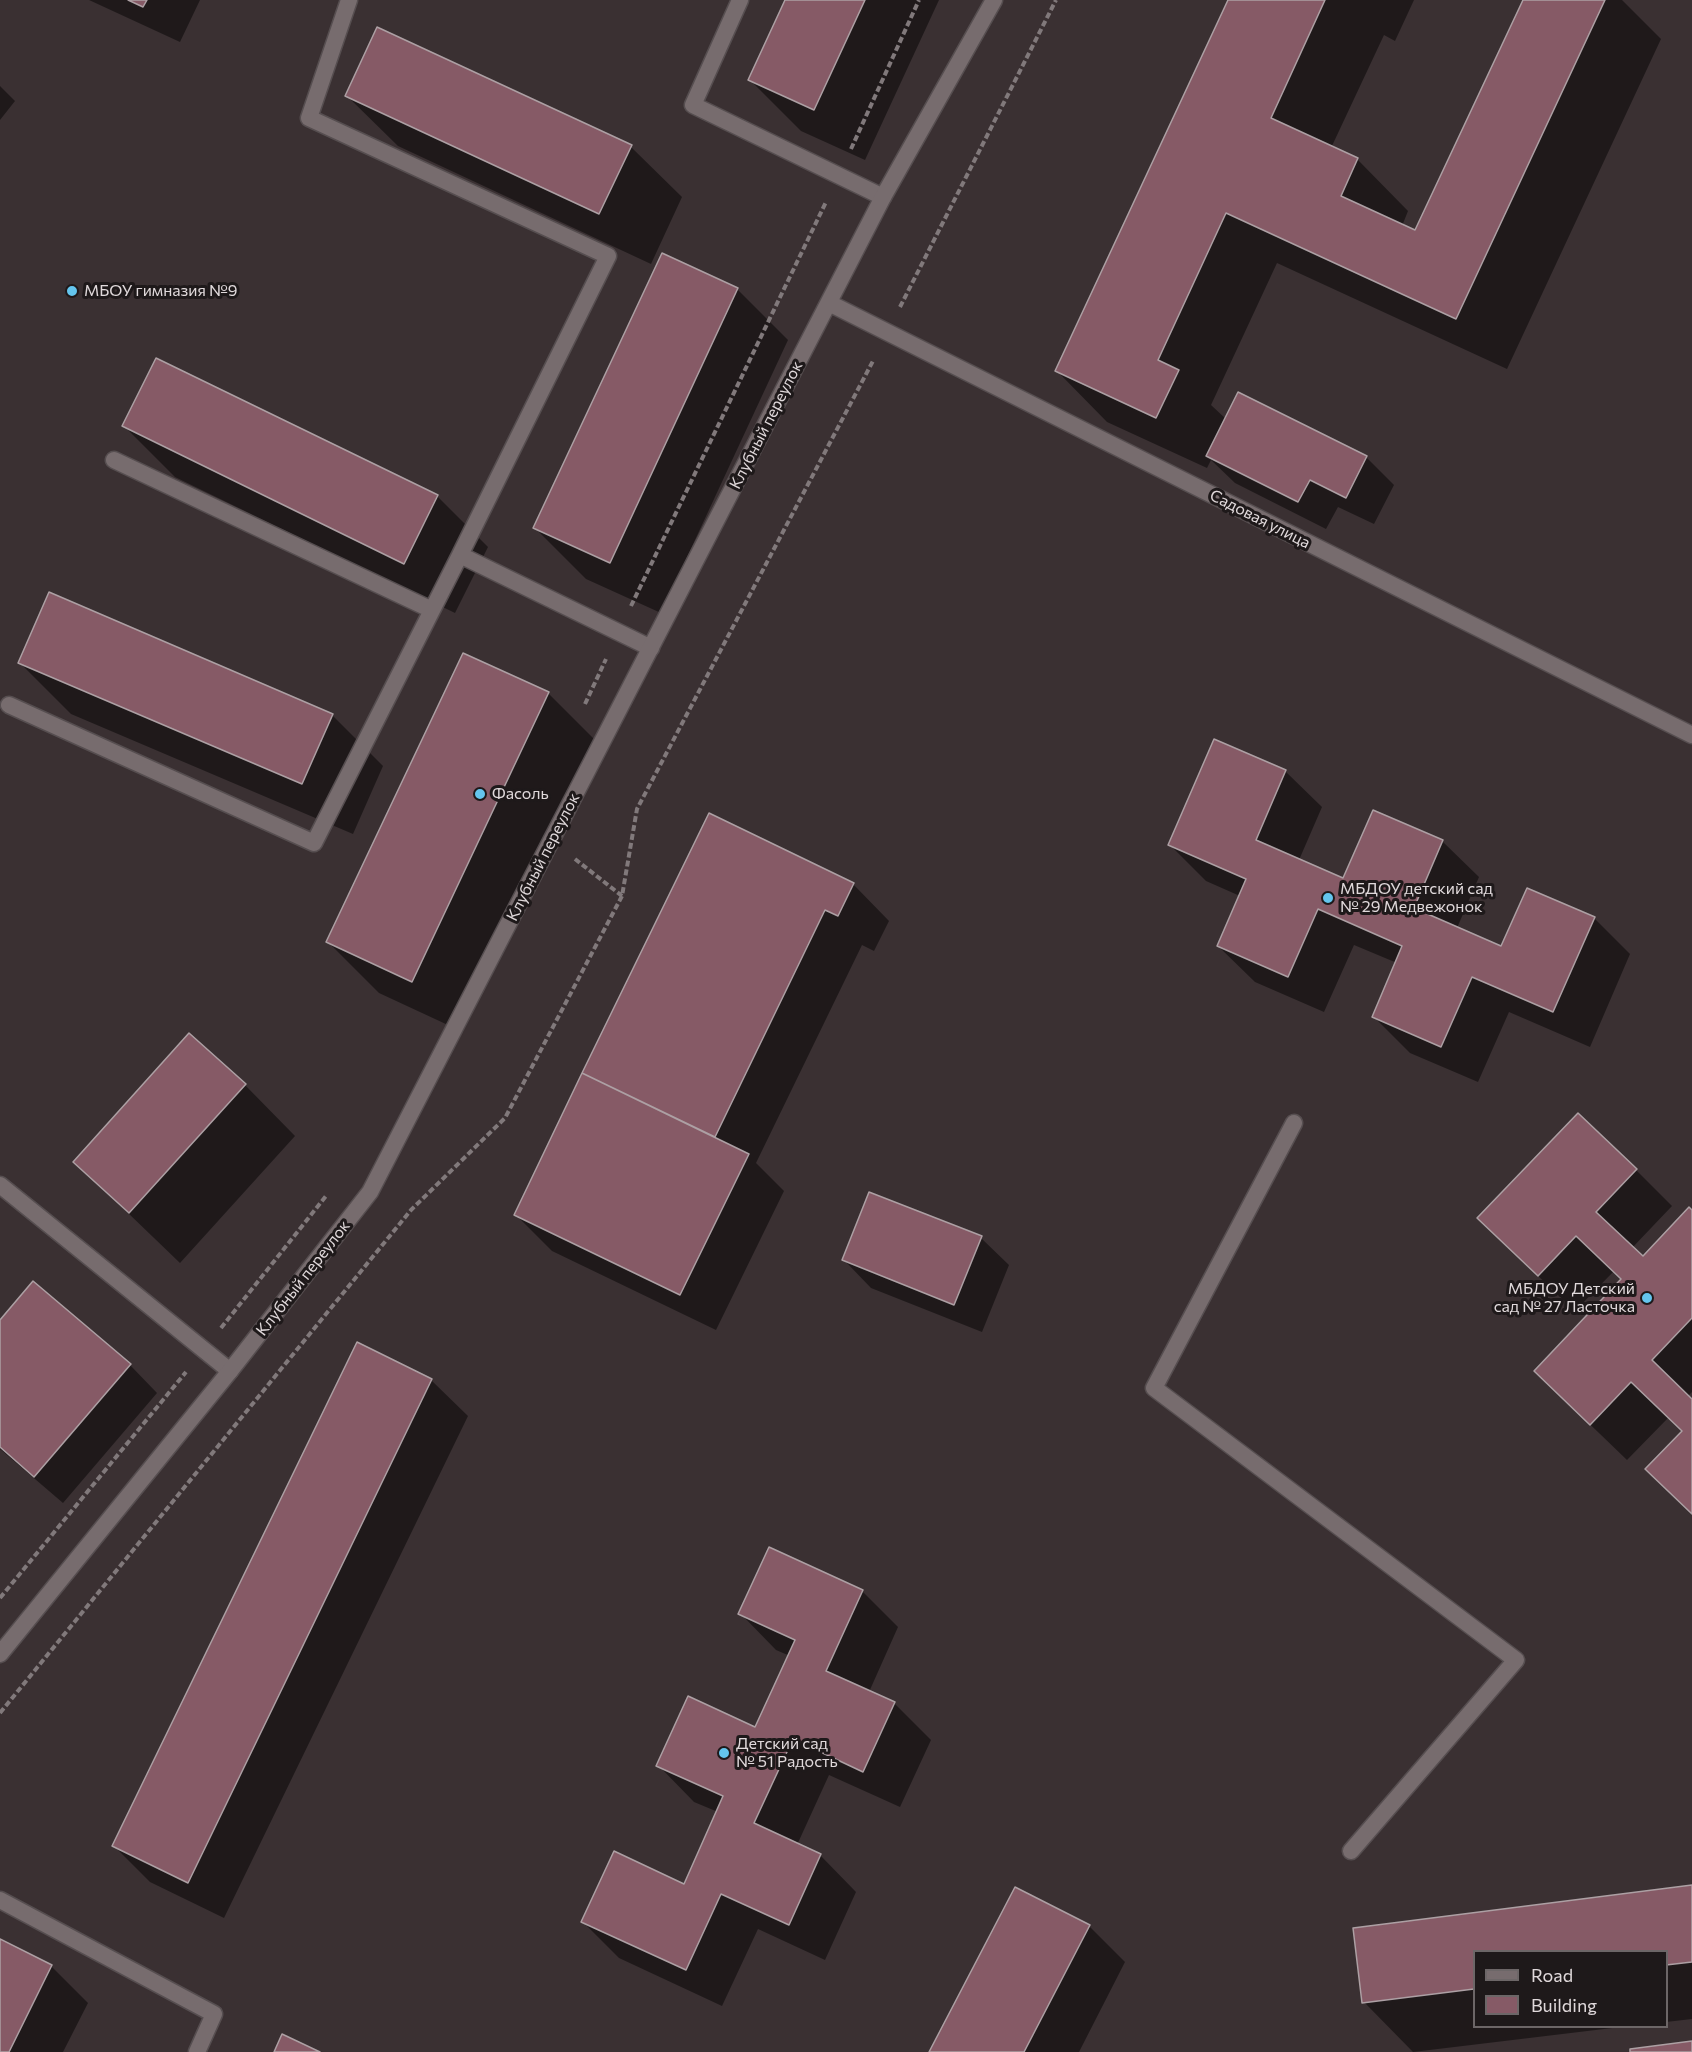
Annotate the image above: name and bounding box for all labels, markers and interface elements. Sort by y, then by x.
place label: МБОУ гимназия №9 [84,281,237,301]
marker: МБОУ гимназия №9 [65,284,79,298]
street label: Клубный переулок [725,358,807,492]
street label: Садовая улица [1207,485,1313,553]
place label: Фасоль [492,784,549,804]
marker: Фасоль [473,787,487,801]
street label: Клубный переулок [502,790,584,924]
place label: МБДОУ детский сад № 29 Медвежонок [1340,879,1493,917]
marker: МБДОУ детский сад № 29 Медвежонок [1321,891,1335,905]
street label: Клубный переулок [252,1216,354,1340]
place label: МБДОУ Детский сад № 27 Ласточка [1494,1279,1635,1317]
marker: МБДОУ Детский сад № 27 Ласточка [1640,1291,1654,1305]
place label: Детский сад № 51 Радость [736,1734,838,1772]
marker: Детский сад № 51 Радость [717,1746,731,1760]
legend [1473,1950,1668,2028]
text: Road [1531,1964,1573,1986]
text: Building [1531,1994,1597,2016]

